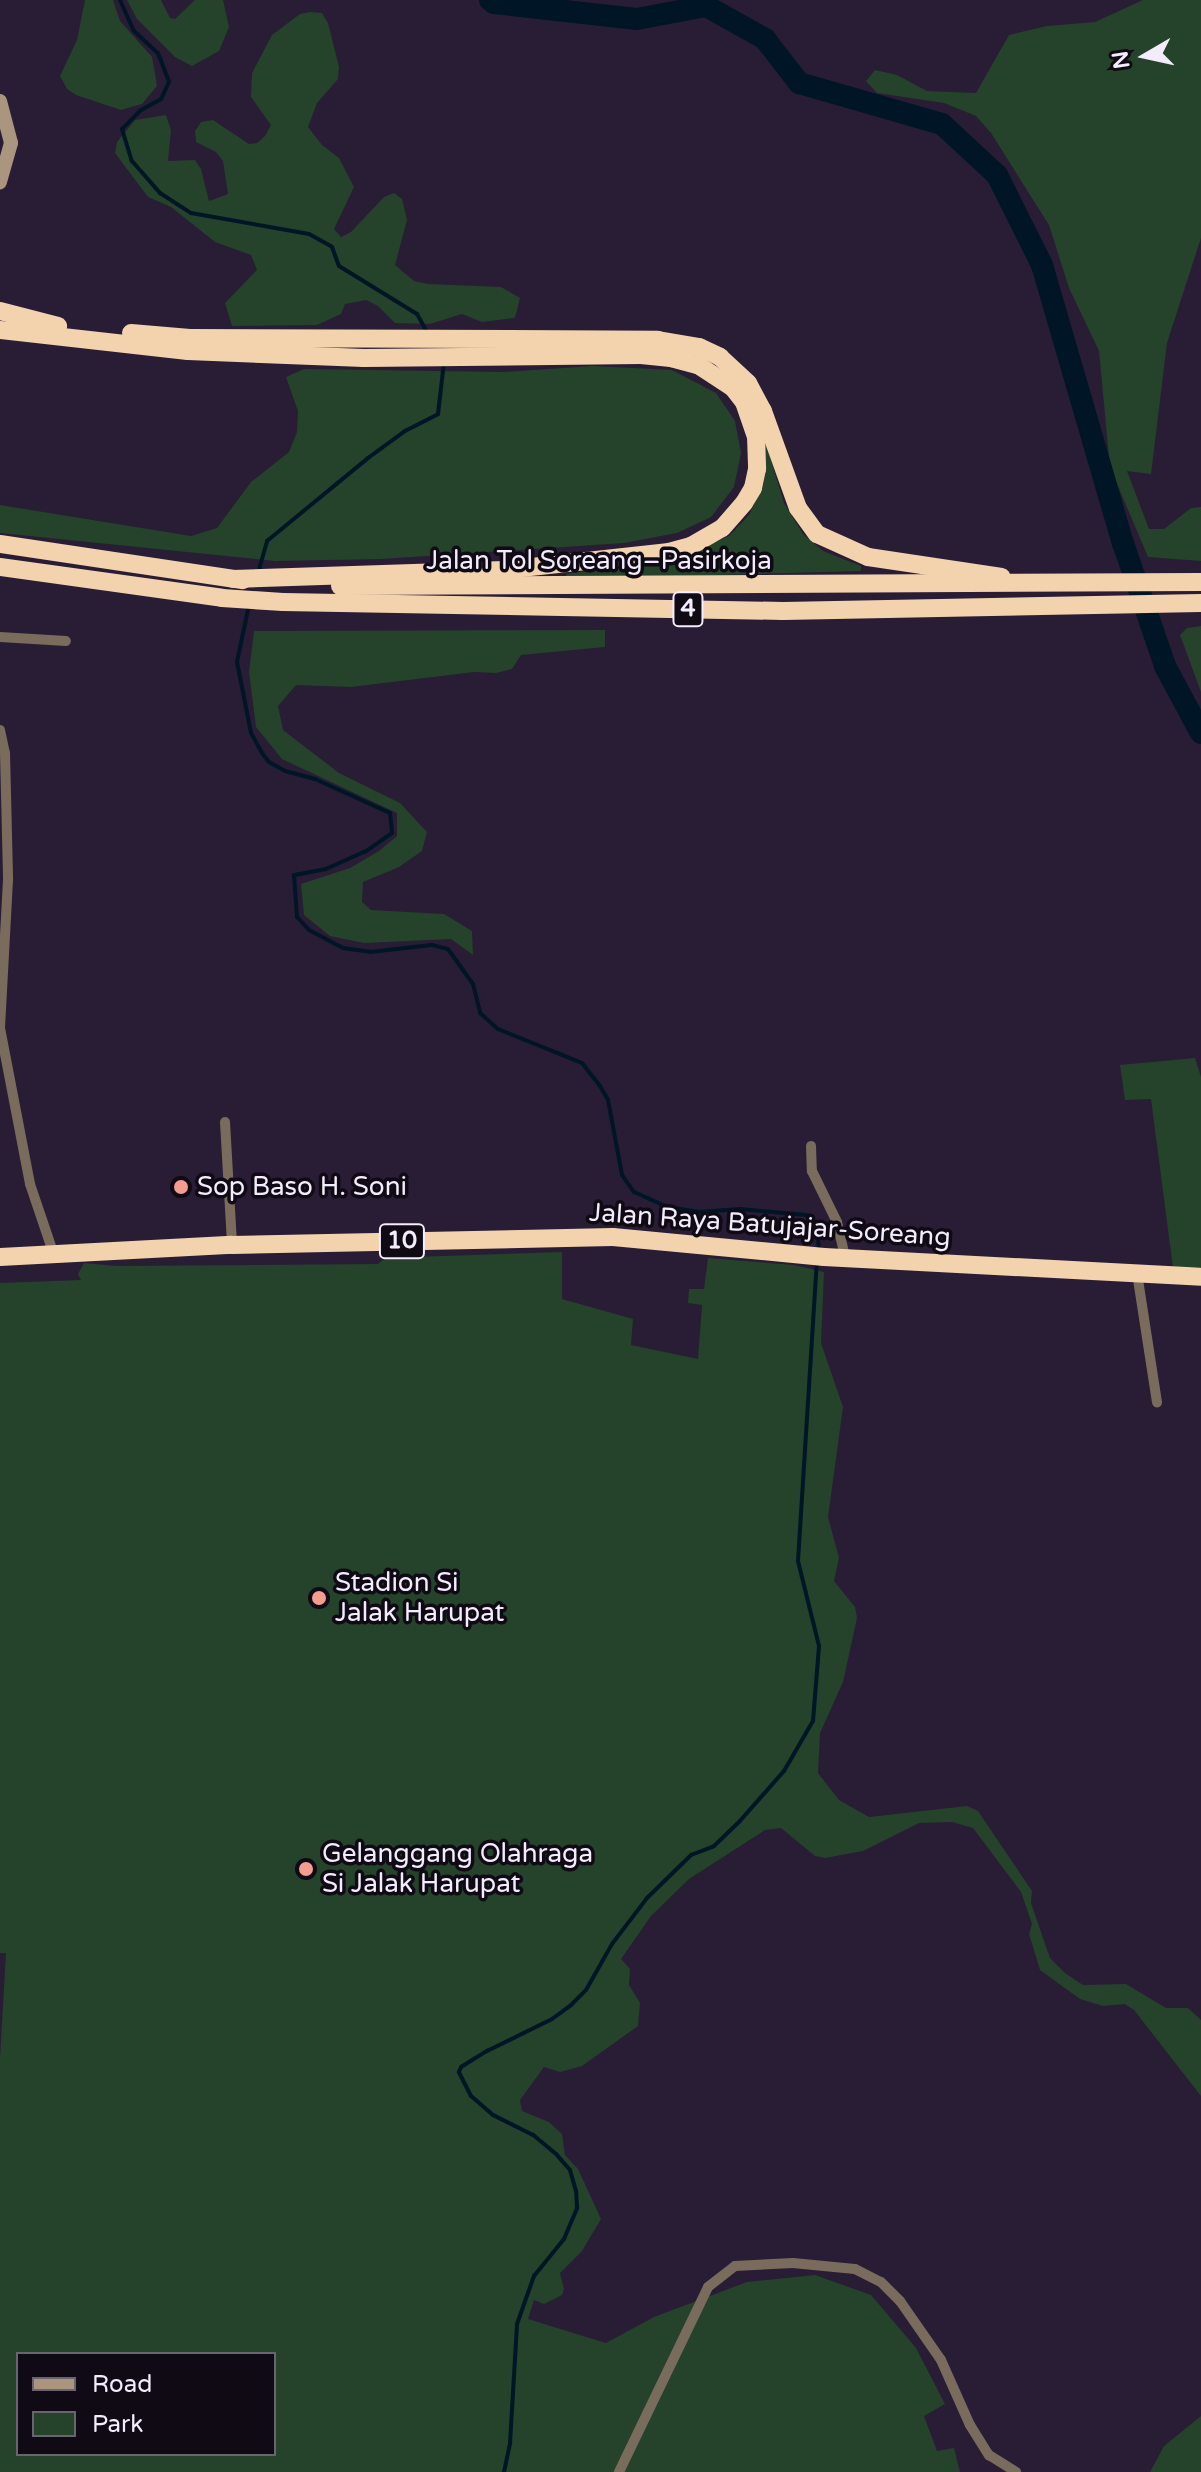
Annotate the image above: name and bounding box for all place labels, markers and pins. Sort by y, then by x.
place label: Sop Baso H. Soni [197,1171,407,1203]
marker: Sop Baso H. Soni [172,1178,190,1196]
place label: Stadion Si Jalak Harupat [335,1567,504,1628]
marker: Stadion Si Jalak Harupat [310,1589,328,1607]
place label: Gelanggang Olahraga Si Jalak Harupat [322,1838,593,1900]
marker: Gelanggang Olahraga Si Jalak Harupat [297,1860,315,1878]

